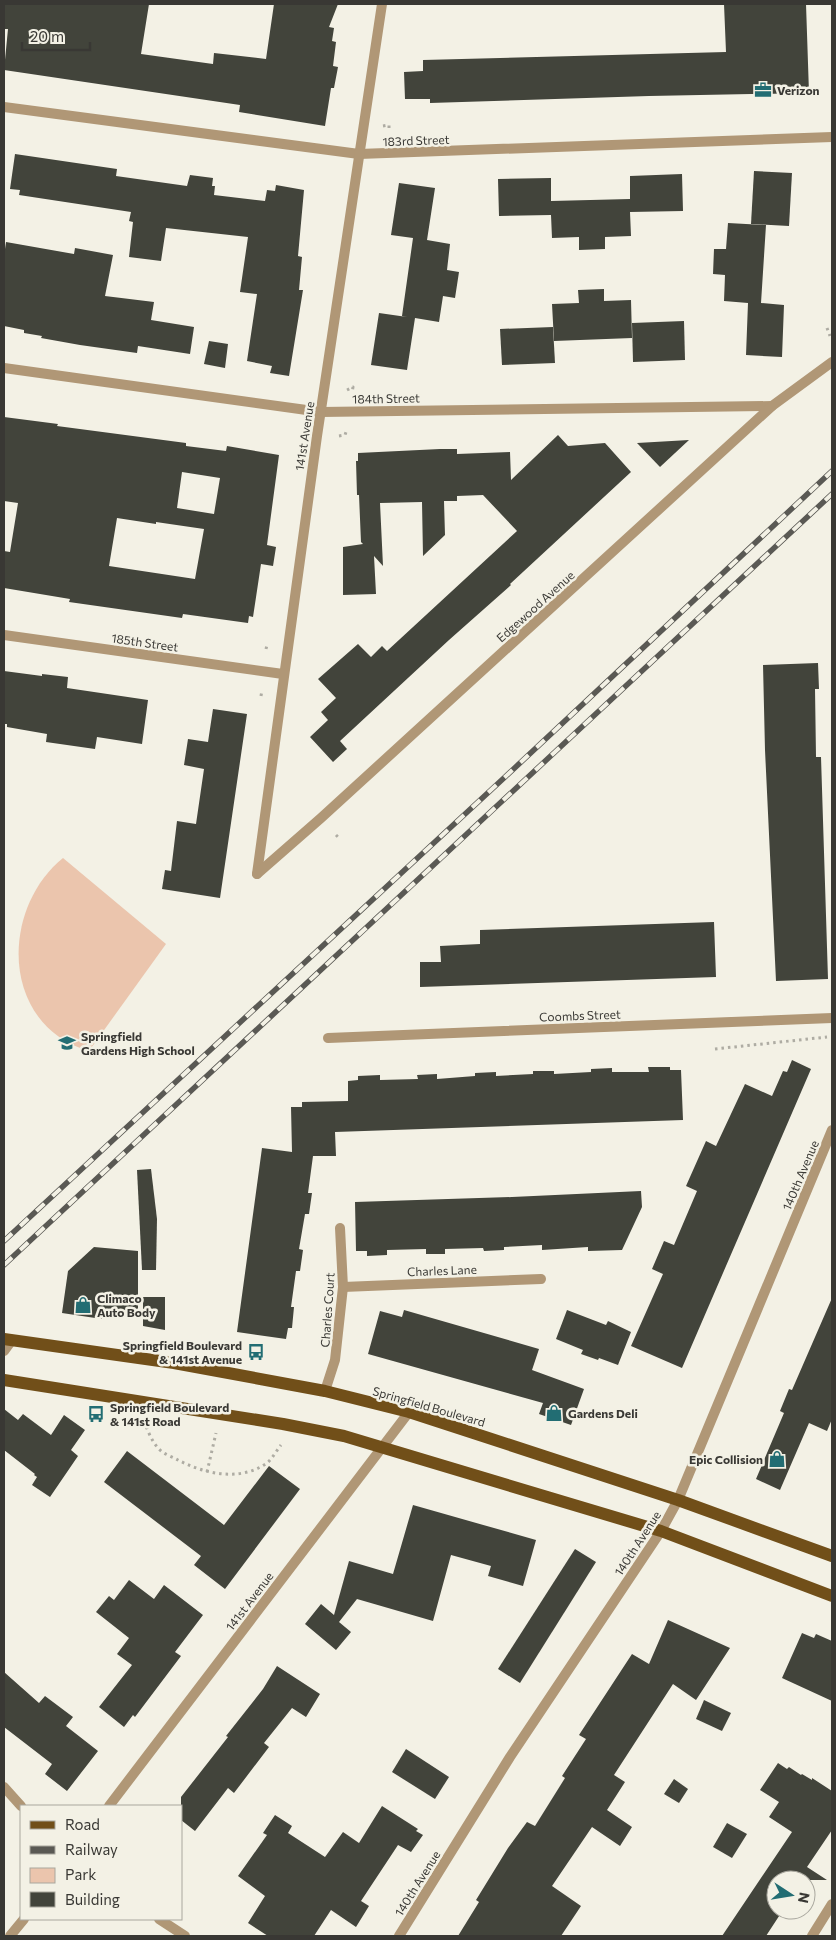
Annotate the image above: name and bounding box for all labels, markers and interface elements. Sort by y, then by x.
scale bar [22,20,90,52]
text: 20 m [30,27,64,45]
office icon: Verizon [753,80,773,100]
place label: Verizon [777,83,820,97]
street label: 183rd Street [382,132,450,148]
street label: 184th Street [352,390,420,406]
street label: 141st Avenue [292,400,316,472]
street label: Edgewood Avenue [493,567,577,645]
street label: 185th Street [111,630,179,654]
street label: Coombs Street [539,1007,621,1023]
place label: Springfield Gardens High School [81,1029,195,1057]
school or university icon: Springfield Gardens High School [57,1033,77,1053]
street label: 140th Avenue [779,1138,821,1212]
street label: Charles Lane [407,1262,477,1278]
street label: Charles Court [317,1272,337,1348]
place label: Climaco Auto Body [97,1291,156,1319]
shop icon: Climaco Auto Body [73,1295,93,1315]
place label: Springfield Boulevard & 141st Avenue [123,1338,242,1366]
bus stop icon: Springfield Boulevard & 141st Avenue [246,1342,266,1362]
street label: Springfield Boulevard [371,1383,487,1429]
place label: Springfield Boulevard & 141st Road [110,1400,229,1428]
shop icon: Gardens Deli [544,1403,564,1423]
bus stop icon: Springfield Boulevard & 141st Road [86,1404,106,1424]
place label: Gardens Deli [568,1406,638,1420]
shop icon: Epic Collision [767,1449,787,1469]
place label: Epic Collision [689,1452,763,1466]
street label: 140th Avenue [611,1508,663,1578]
street label: 141st Avenue [222,1569,276,1633]
legend [20,1805,182,1920]
text: Road [65,1815,100,1833]
text: Railway [65,1840,118,1858]
street label: 140th Avenue [391,1848,443,1918]
text: Park [65,1865,96,1883]
north arrow [766,1870,816,1920]
text: Building [65,1890,120,1908]
text: N [795,1891,814,1905]

